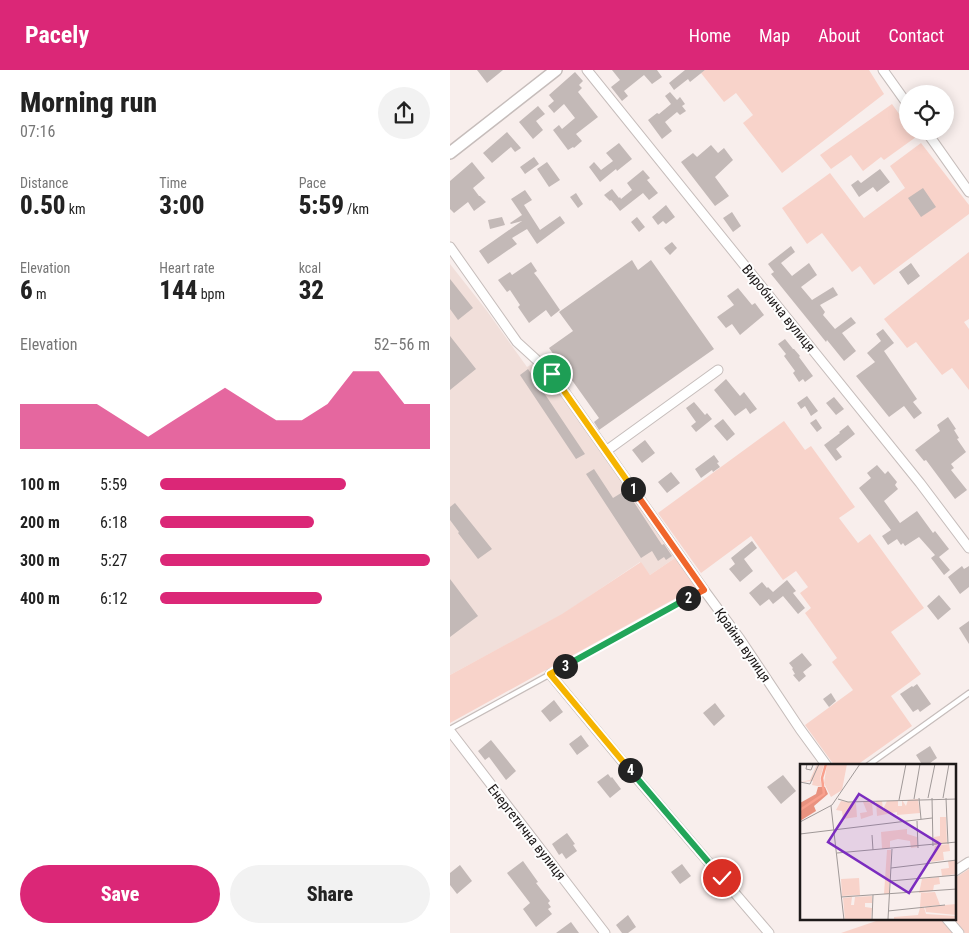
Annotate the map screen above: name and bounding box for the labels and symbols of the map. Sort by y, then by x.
street label: Виробнича вулиця [739,261,819,355]
pin [531,353,573,395]
pin: 1 [620,476,646,502]
pin: 2 [676,586,700,610]
street label: Крайня вулиця [712,605,774,685]
pin: 3 [552,654,578,678]
pin: 4 [618,758,642,782]
inset map [800,764,957,920]
street label: Енергетична вулиця [485,781,569,883]
pin [701,857,743,899]

